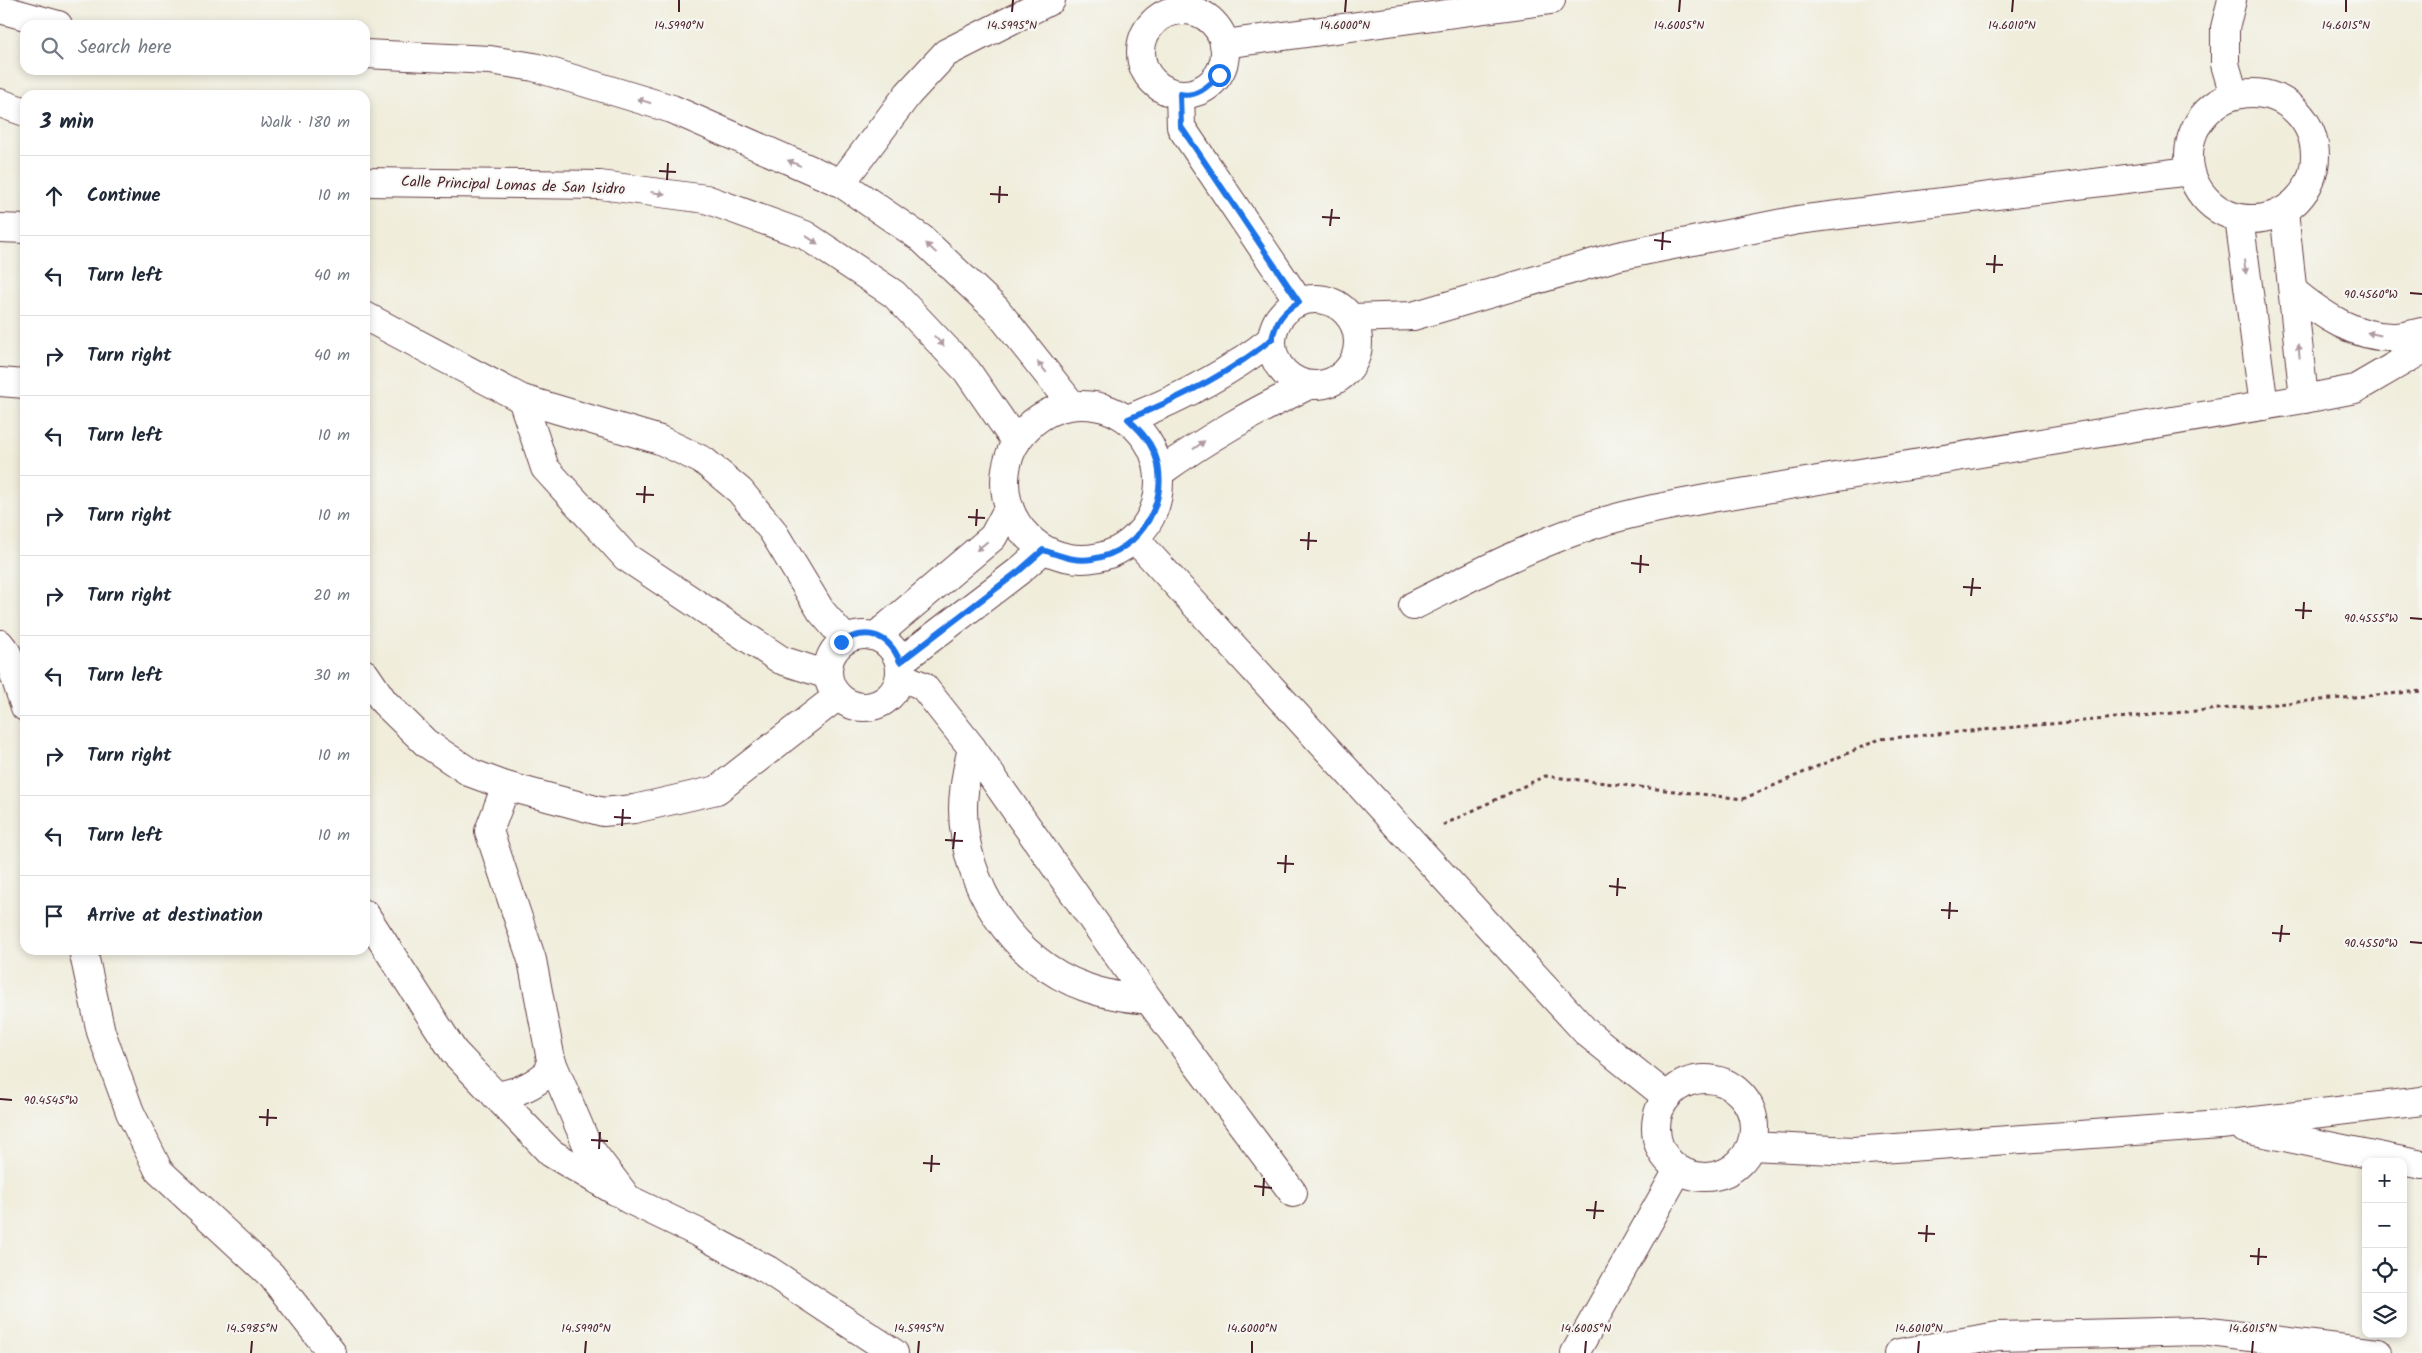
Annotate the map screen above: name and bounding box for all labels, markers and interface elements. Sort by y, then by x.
text: 14.5990°N [654,16,704,35]
text: 14.5995°N [987,16,1037,35]
text: 14.6000°N [1320,16,1370,35]
text: 14.6005°N [1654,16,1704,35]
text: 14.6010°N [1988,16,2036,35]
text: 14.6015°N [2322,16,2370,35]
search box [20,20,370,75]
text: Search here [78,33,172,63]
icon: search [38,34,66,62]
route start [1208,64,1231,87]
one-way arrow [637,96,652,104]
text: 3 min [40,106,94,139]
text: Walk · 180 m [260,110,350,135]
one-way arrow [787,158,801,166]
street label: Calle Principal Lomas de San Isidro [400,170,626,202]
text: Continue [87,181,160,211]
icon: ahead [40,182,68,210]
text: 10 m [318,183,350,208]
one-way arrow [651,189,667,197]
one-way arrow [806,236,819,245]
one-way arrow [926,242,938,254]
one-way arrow [2242,259,2250,275]
text: Turn left [87,261,162,291]
icon: left [40,262,68,290]
text: 40 m [314,263,350,288]
text: 90.4560°W [2344,285,2398,304]
one-way arrow [2366,330,2381,338]
one-way arrow [933,335,945,347]
text: Turn right [87,341,172,371]
icon: right [40,342,68,370]
text: 40 m [314,343,350,368]
one-way arrow [2295,343,2303,359]
one-way arrow [1037,361,1048,374]
text: Turn left [87,421,162,451]
icon: left [40,422,68,450]
text: 10 m [318,423,350,448]
one-way arrow [1192,440,1206,450]
text: Turn right [87,501,172,531]
icon: right [40,502,68,530]
text: 10 m [318,503,350,528]
one-way arrow [975,541,988,552]
text: Turn right [87,581,172,611]
icon: right [40,582,68,610]
text: 20 m [314,583,350,608]
text: 90.4555°W [2344,609,2398,628]
route end [830,631,853,654]
text: Turn left [87,661,162,691]
icon: left [40,662,68,690]
text: 30 m [314,663,350,688]
text: Turn right [87,741,172,771]
icon: right [40,742,68,770]
text: 10 m [318,743,350,768]
text: Turn left [87,821,162,851]
icon: left [40,822,68,850]
text: 10 m [318,823,350,848]
text: Arrive at destination [87,901,263,931]
icon: arrive [40,902,68,930]
text: 90.4550°W [2344,934,2398,953]
text: 90.4545°W [24,1091,78,1110]
map controls [2362,1158,2407,1338]
button: + [2362,1158,2407,1203]
button: − [2362,1203,2407,1248]
button: locate [2362,1248,2407,1293]
button: layers [2362,1293,2407,1338]
text: 14.5985°N [226,1319,278,1338]
text: 14.5990°N [561,1319,611,1338]
text: 14.5995°N [894,1319,944,1338]
text: 14.6000°N [1227,1319,1277,1338]
text: 14.6005°N [1561,1319,1611,1338]
text: 14.6010°N [1895,1319,1943,1338]
text: 14.6015°N [2229,1319,2277,1338]

